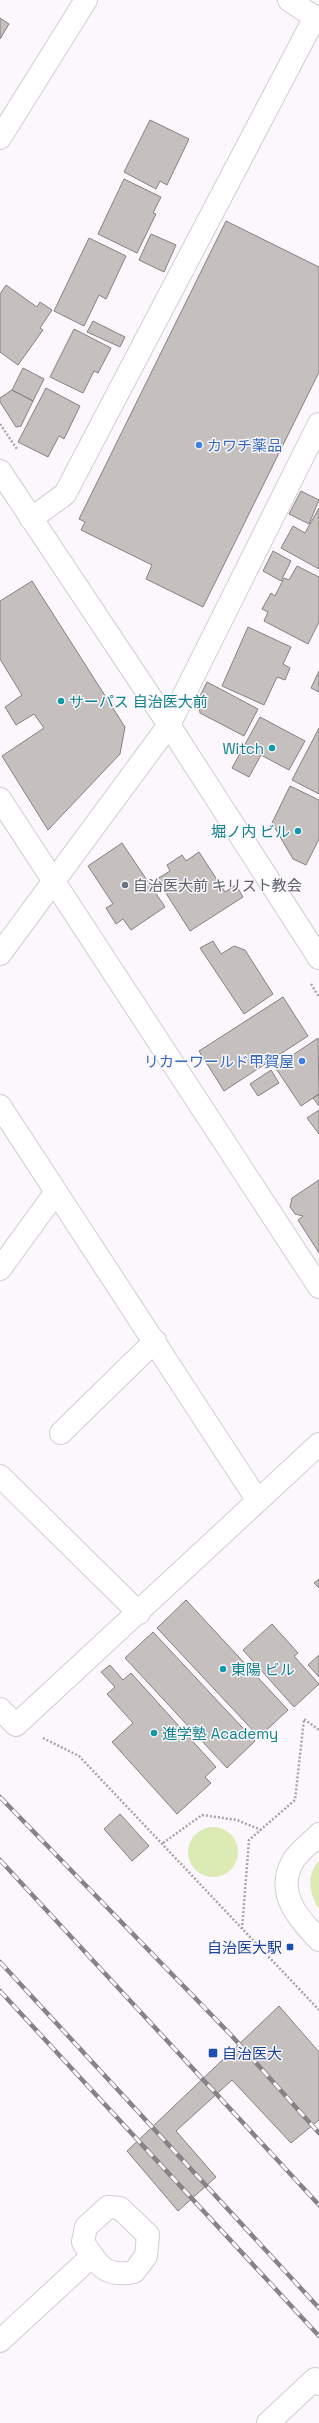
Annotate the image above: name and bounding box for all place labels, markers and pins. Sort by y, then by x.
place label: カワチ薬品 [207,436,282,455]
marker: カワチ薬品 [194,440,204,450]
place label: サーパス 自治医大前 [69,692,208,711]
marker: サーパス 自治医大前 [56,696,66,706]
place label: Witch [222,739,264,758]
marker: Witch [267,743,277,753]
place label: 堀ノ内 ビル [211,822,290,841]
marker: 堀ノ内 ビル [293,826,303,836]
place label: 自治医大前 キリスト教会 [133,876,302,895]
marker: 自治医大前 キリスト教会 [120,880,130,890]
place label: リカーワールド甲賀屋 [144,1052,294,1071]
marker: リカーワールド甲賀屋 [297,1056,307,1066]
place label: 東陽 ビル [231,1660,295,1679]
marker: 東陽 ビル [218,1664,228,1674]
place label: 進学塾 Academy [162,1724,278,1743]
marker: 進学塾 Academy [149,1728,159,1738]
place label: 自治医大駅 [207,1938,282,1957]
marker: 自治医大駅 [285,1942,295,1952]
place label: 自治医大 [222,2044,282,2063]
marker: 自治医大 [207,2047,219,2059]

